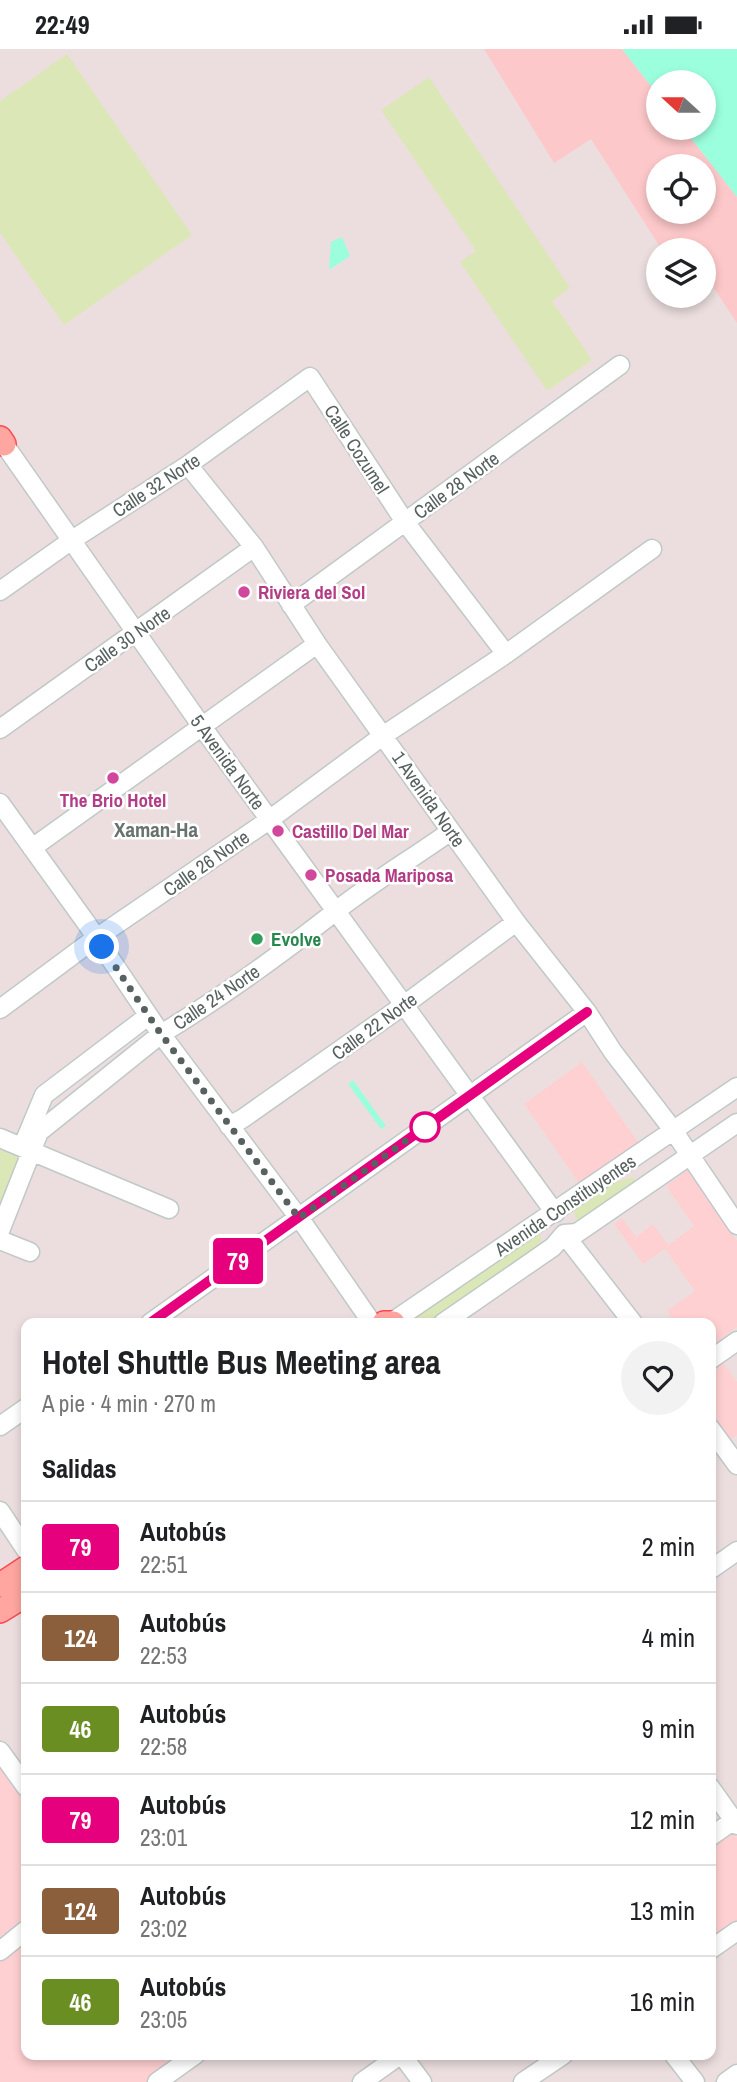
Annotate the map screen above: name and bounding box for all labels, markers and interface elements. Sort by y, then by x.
text: 22:49 [35,7,90,42]
north arrow [646,70,716,140]
map controls [646,70,716,308]
button: locate [646,154,716,224]
button: layers [646,238,716,308]
street label: Calle Cozumel [319,399,395,499]
street label: Calle 28 Norte [408,445,504,525]
street label: Calle 32 Norte [107,447,205,523]
place label: Riviera del Sol [258,579,365,605]
marker: Riviera del Sol [236,584,252,600]
street label: Calle 30 Norte [79,600,175,678]
street label: 5 Avenida Norte [185,709,271,815]
street label: 1 Avenida Norte [386,746,472,852]
marker: The Brio Hotel [105,770,121,786]
place label: The Brio Hotel [60,787,166,813]
district label: Xaman-Ha [114,815,199,844]
place label: Castillo Del Mar [292,818,409,844]
marker: Castillo Del Mar [270,823,286,839]
street label: Calle 26 Norte [158,824,254,902]
place label: Posada Mariposa [325,862,453,888]
marker: Posada Mariposa [303,867,319,883]
place label: Evolve [271,926,322,952]
your location [84,929,119,964]
marker: Evolve [249,931,265,947]
street label: Calle 24 Norte [167,958,265,1036]
street label: Calle 22 Norte [326,986,422,1066]
unlabelled marker [410,1112,440,1142]
street label: Avenida Constituyentes [488,1148,641,1263]
line badge: 79 [206,1238,270,1284]
text: 79 [227,1245,249,1277]
text: Hotel Shuttle Bus Meeting area [42,1340,440,1384]
button: heart [621,1341,695,1415]
text: A pie · 4 min · 270 m [42,1388,216,1419]
text: Salidas [42,1451,117,1486]
text: Autobús [140,1514,226,1549]
text: 2 min [642,1529,695,1564]
text: 79 [70,1531,91,1563]
text: 22:51 [140,1549,187,1580]
text: Autobús [140,1605,226,1640]
text: 4 min [642,1620,695,1655]
text: 124 [64,1622,97,1654]
text: 22:53 [140,1640,187,1671]
text: Autobús [140,1696,226,1731]
text: 9 min [642,1711,695,1746]
text: 46 [70,1713,91,1745]
text: 22:58 [140,1731,187,1762]
text: Autobús [140,1787,226,1822]
text: 12 min [630,1802,695,1837]
text: 79 [70,1804,91,1836]
text: 23:01 [140,1822,187,1853]
text: Autobús [140,1878,226,1913]
text: 13 min [630,1893,695,1928]
text: 124 [64,1895,97,1927]
text: 23:02 [140,1913,187,1944]
text: Autobús [140,1969,226,2004]
text: 16 min [630,1984,695,2019]
text: 46 [70,1986,91,2018]
text: 23:05 [140,2004,187,2035]

